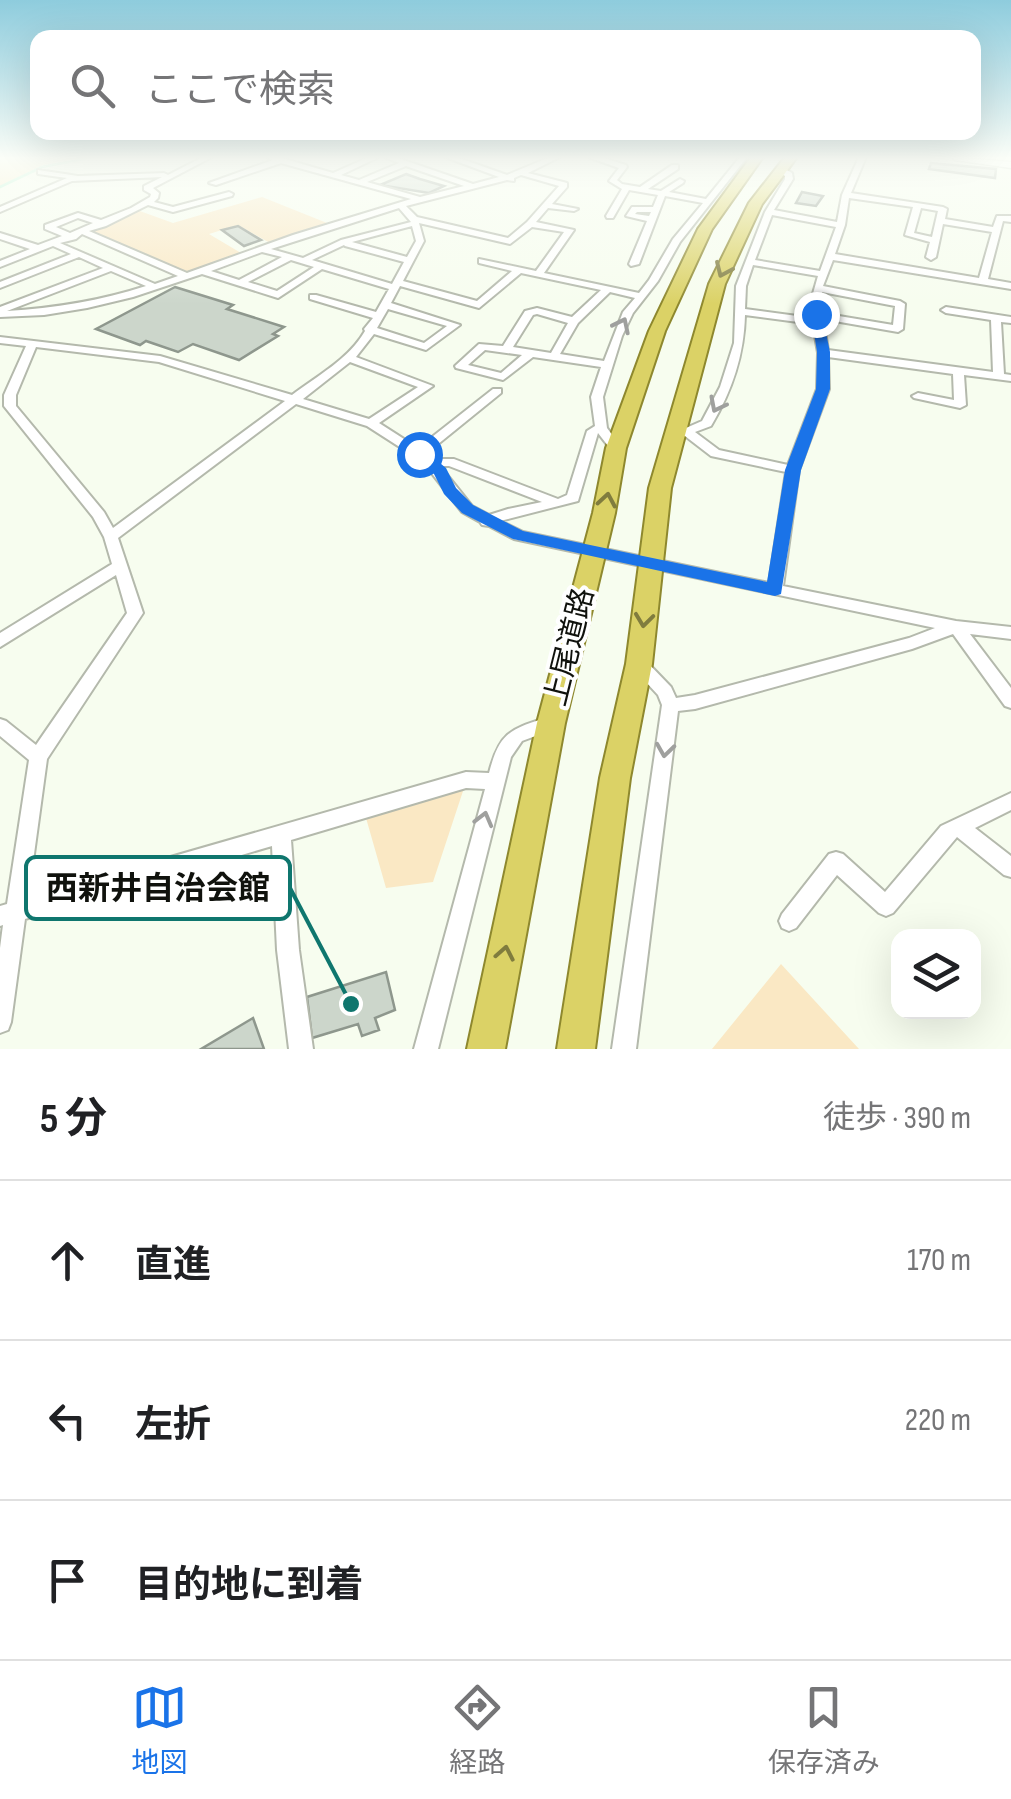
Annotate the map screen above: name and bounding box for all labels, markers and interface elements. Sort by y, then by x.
search box [30,30,981,140]
icon: search [65,58,120,113]
text: ここで検索 [145,68,335,113]
one-way arrow [715,260,735,278]
route end [794,292,840,338]
one-way arrow [610,318,630,336]
one-way arrow [710,394,729,412]
route start [397,432,443,478]
one-way arrow [596,492,617,508]
street label: 上尾道路 [538,584,602,710]
one-way arrow [634,612,655,628]
one-way arrow [655,741,676,758]
one-way arrow [473,811,494,828]
callout: 西新井自治会館 [26,857,290,919]
text: 西新井自治会館 [46,870,270,909]
map controls [891,929,981,1019]
button: layers [891,929,981,1019]
one-way arrow [493,945,514,962]
text: 5 分 [40,1094,107,1145]
text: 徒歩 · 390 m [823,1099,971,1138]
icon: ahead [40,1233,95,1288]
text: 170 m [907,1241,971,1280]
text: 直進 [135,1243,211,1288]
icon: left [40,1393,95,1448]
text: 220 m [905,1401,971,1440]
text: 左折 [135,1403,211,1448]
icon: arrive [40,1553,95,1608]
text: 目的地に到着 [135,1563,363,1608]
tab: 地図 [131,1680,187,1780]
tab: 経路 [449,1680,506,1780]
tab: 保存済み [768,1680,880,1780]

